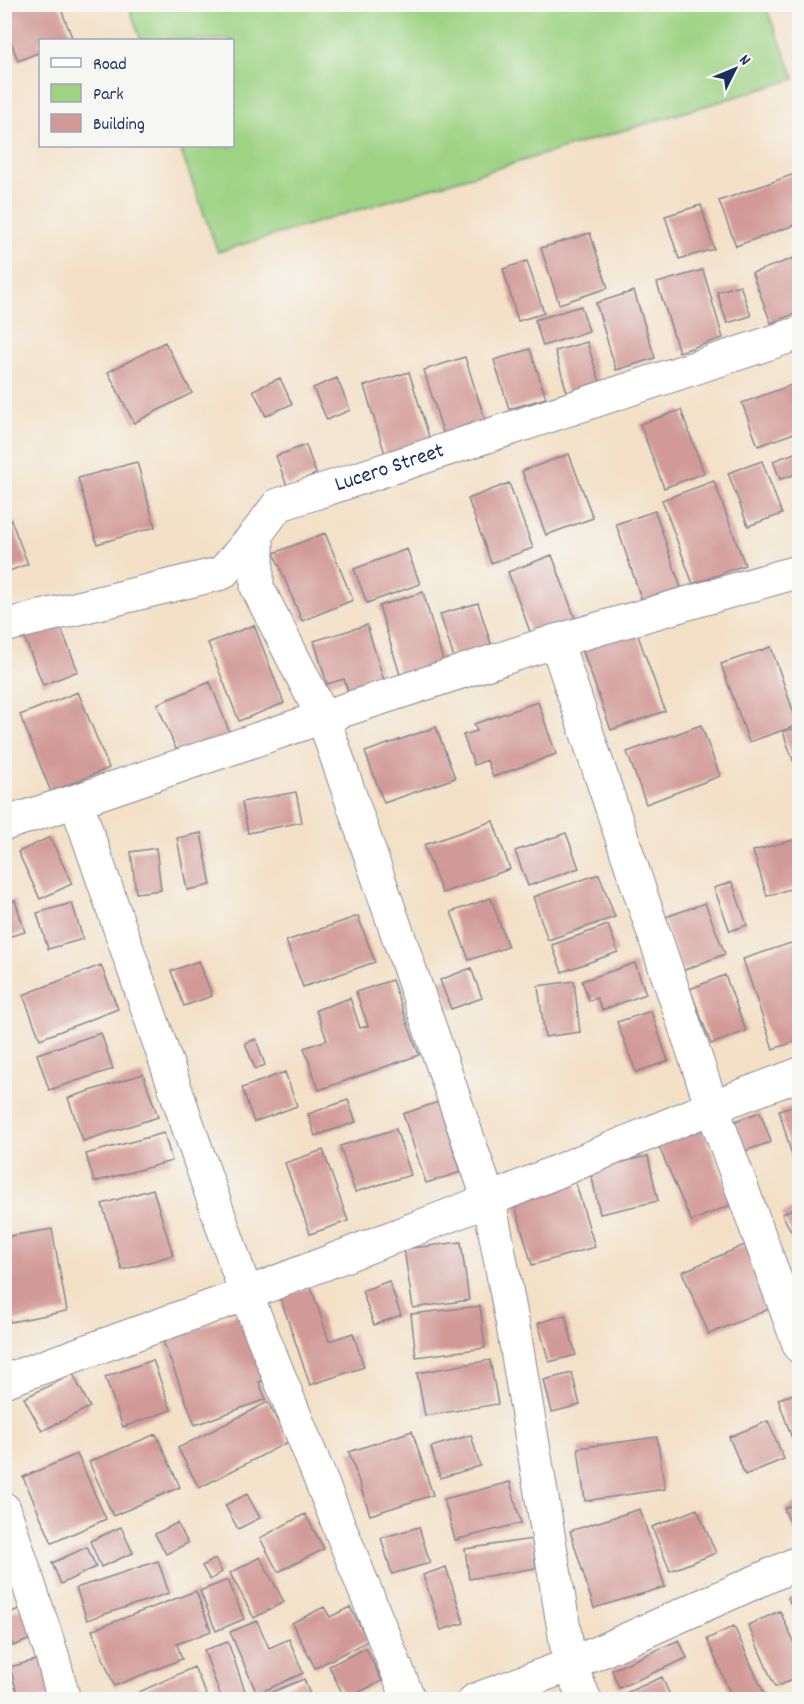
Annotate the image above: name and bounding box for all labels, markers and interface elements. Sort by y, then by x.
legend [39,39,234,147]
north arrow [705,39,765,99]
text: N [733,50,755,71]
text: Road [93,53,127,78]
text: Park [93,83,124,108]
text: Building [93,113,145,138]
street label: Lucero Street [331,436,448,501]

